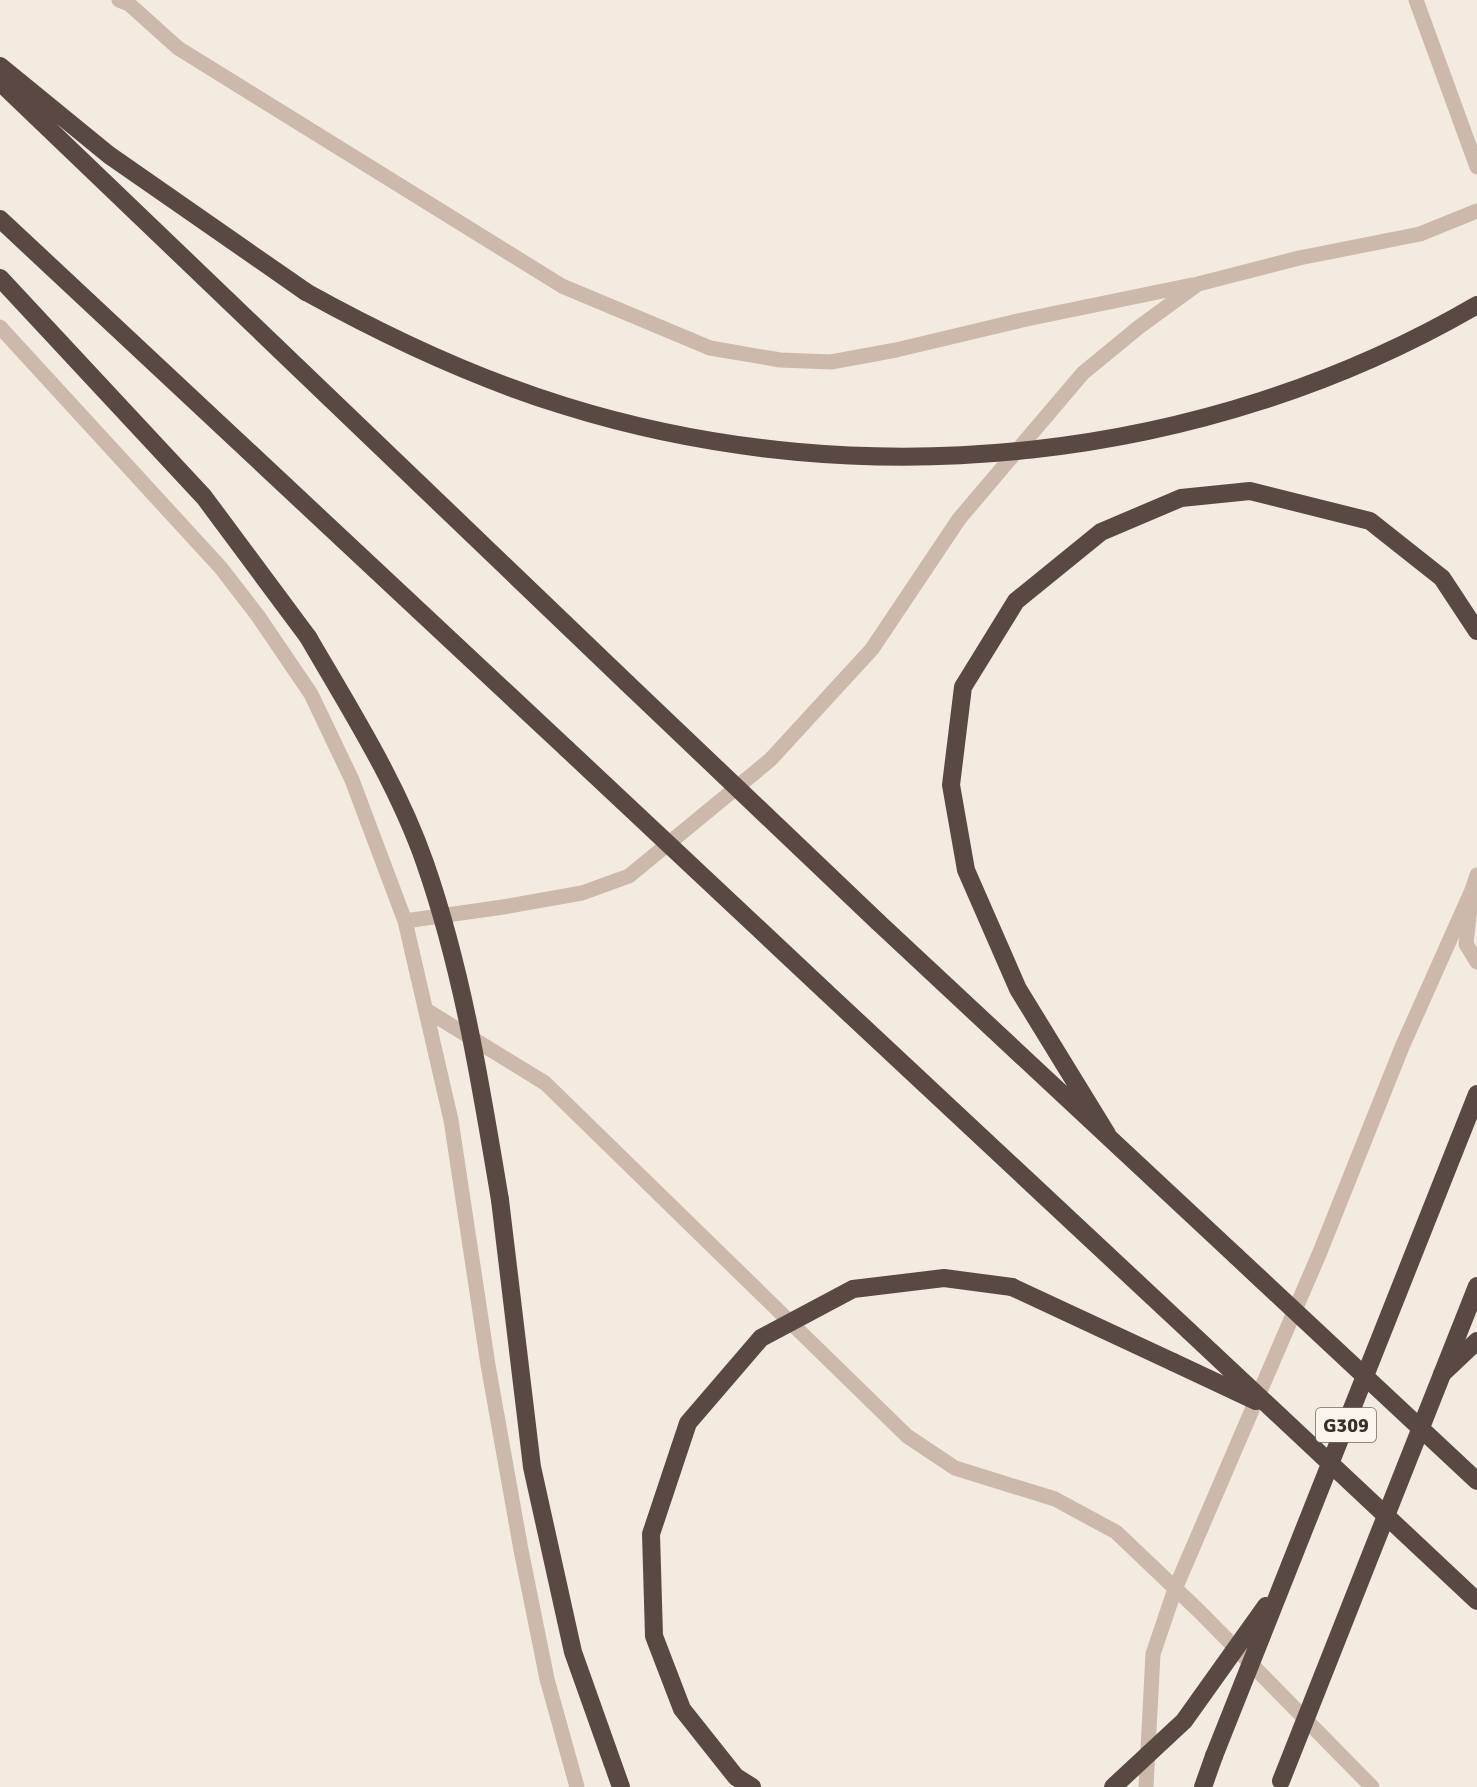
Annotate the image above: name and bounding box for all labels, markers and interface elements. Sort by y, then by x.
road number: G309 [1316,1408,1376,1442]

